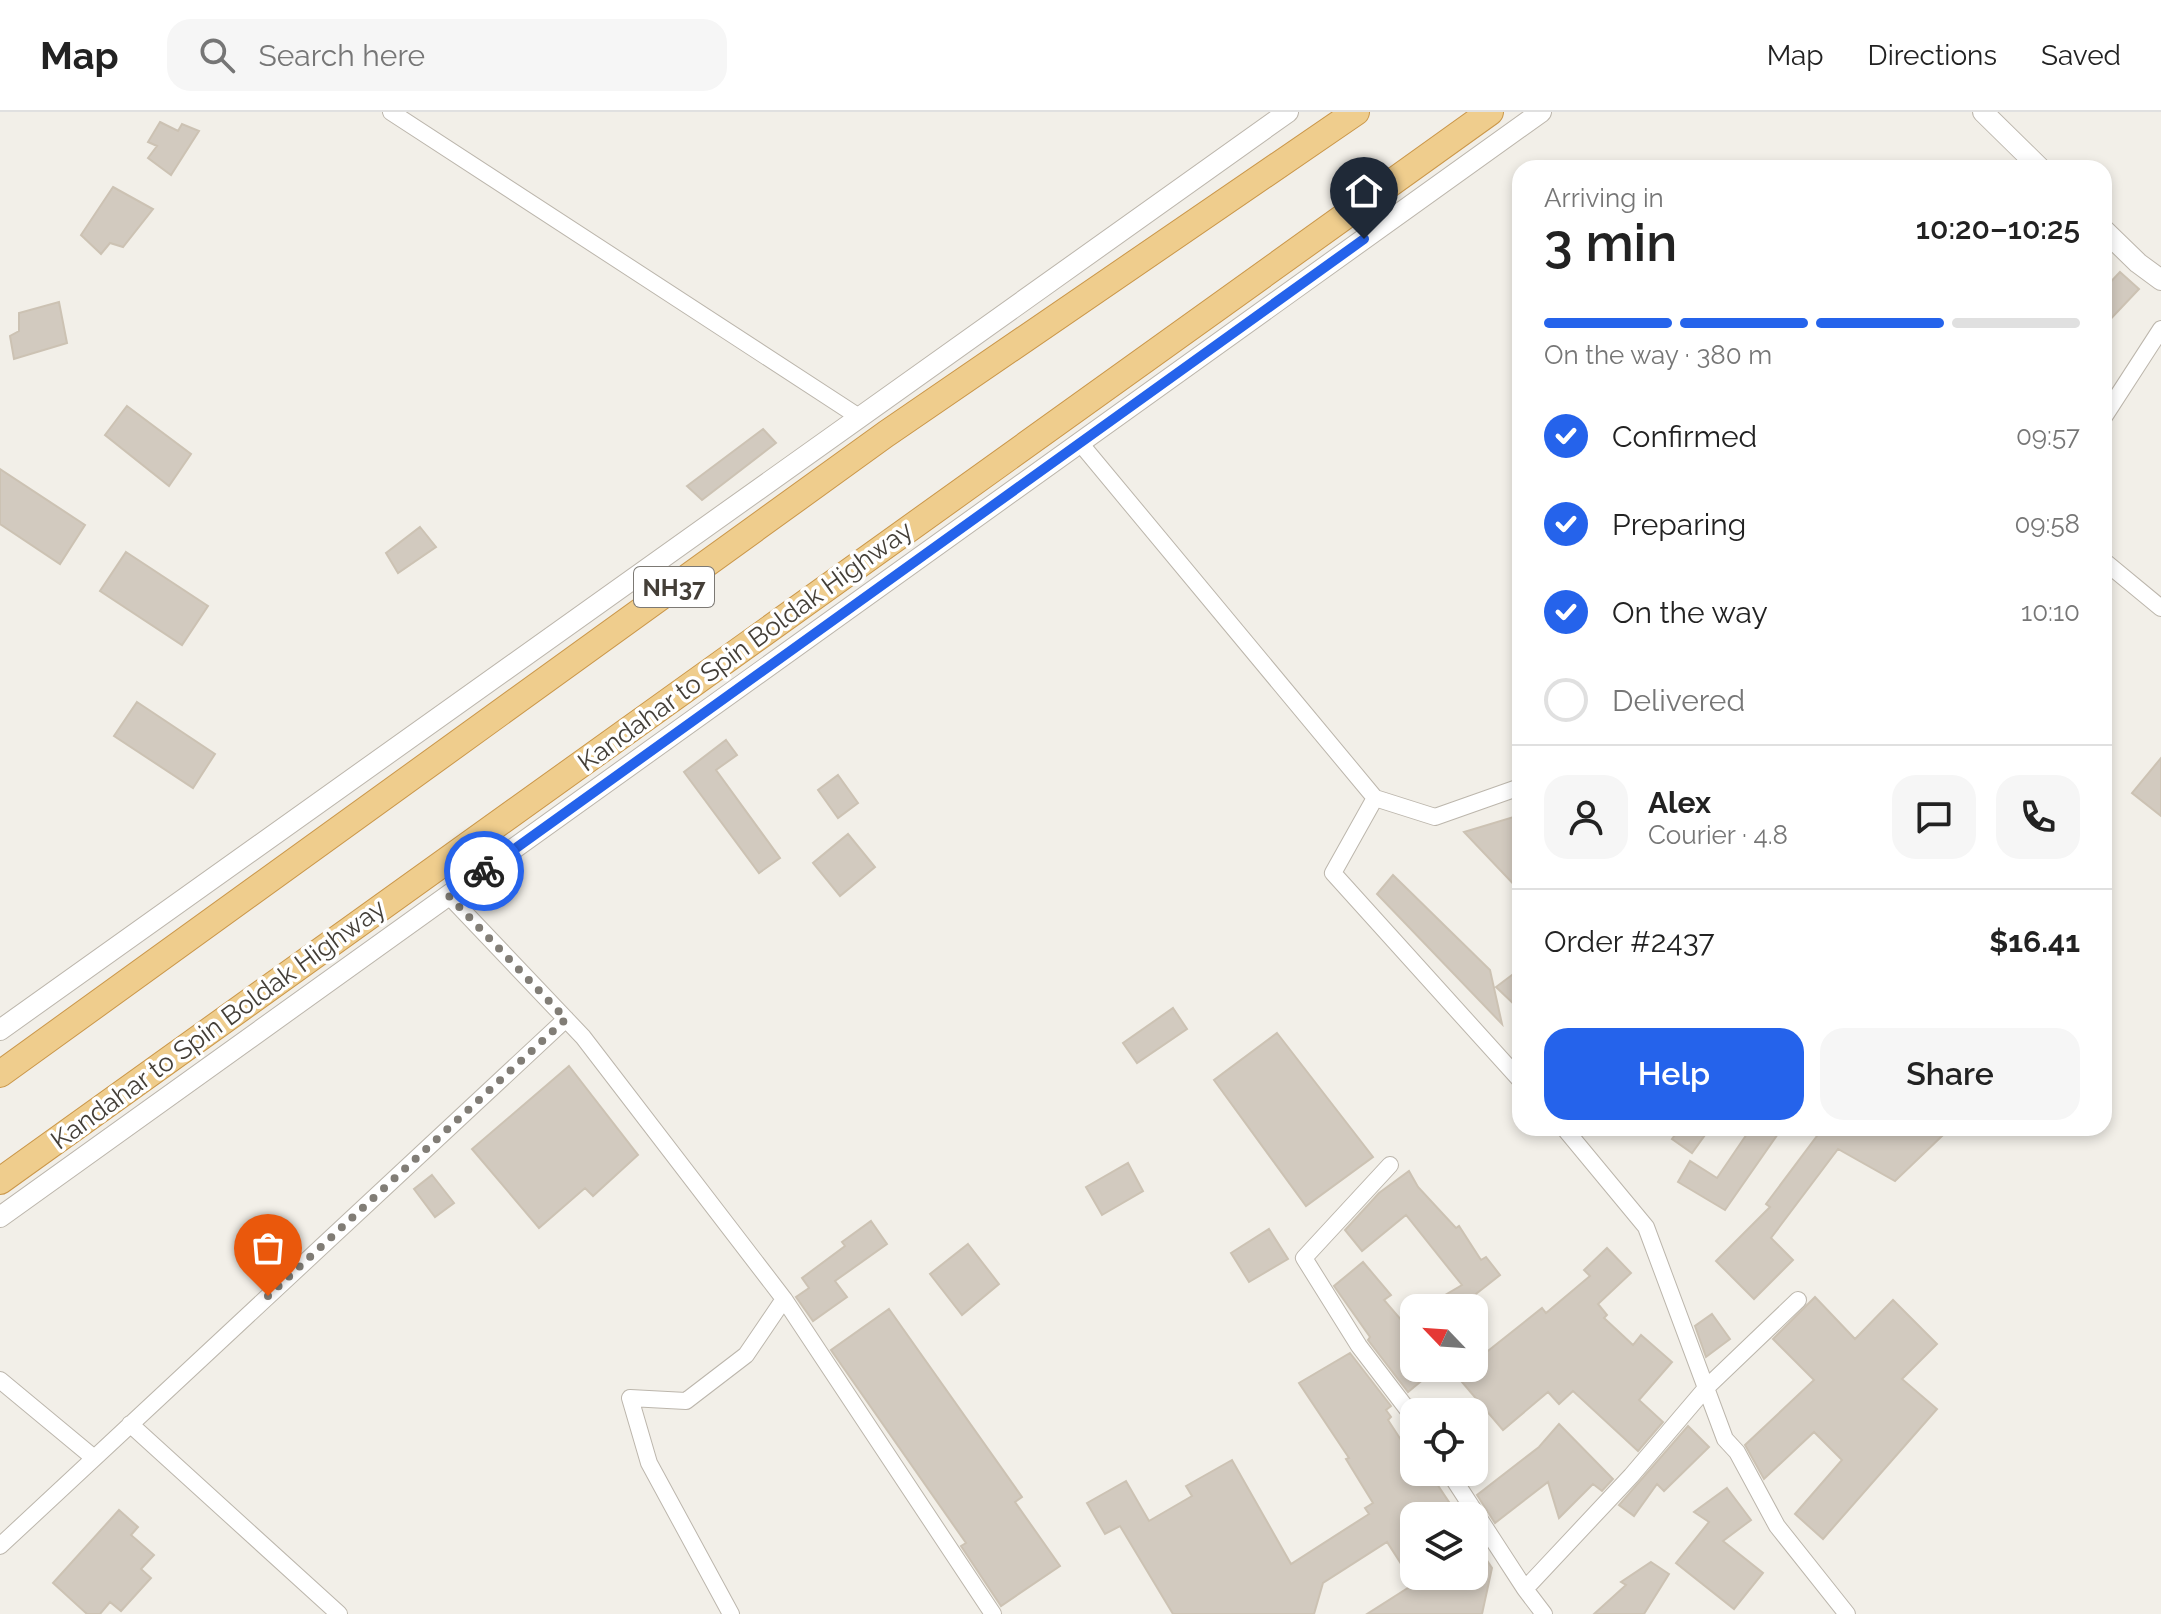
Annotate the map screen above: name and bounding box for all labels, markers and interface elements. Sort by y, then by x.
search box [167,19,727,91]
text: Map [40,33,119,78]
icon: search [195,33,239,77]
text: Search here [259,38,425,73]
text: Map [1767,39,1824,72]
text: Directions [1868,39,1997,72]
text: Saved [2041,39,2121,72]
pin [1330,157,1398,239]
icon: home [1342,169,1386,213]
text: Arriving in [1544,183,1664,213]
text: 10:20–10:25 [1916,211,2080,246]
text: 3 min [1544,212,1677,273]
text: On the way · 380 m [1544,340,1772,370]
icon: check [1544,414,1588,458]
text: Confirmed [1612,419,1757,454]
text: 09:57 [2016,421,2080,451]
icon: check [1544,502,1588,546]
text: Preparing [1612,507,1746,542]
text: 09:58 [2014,509,2080,539]
street label: Kandahar to Spin Boldak Highway [572,515,918,777]
road number: NH37 [634,567,714,607]
icon: check [1544,590,1588,634]
text: On the way [1612,595,1768,630]
text: 10:10 [2021,597,2080,627]
text: Delivered [1612,683,1745,718]
button: person [1544,775,1628,859]
button: chat [1892,775,1976,859]
button: phone [1996,775,2080,859]
text: Alex [1648,785,1711,820]
text: Courier · 4.8 [1648,820,1788,850]
courier [444,831,524,911]
icon: bike [462,849,506,893]
street label: Kandahar to Spin Boldak Highway [45,893,391,1155]
text: Order #2437 [1544,924,1715,959]
text: $16.41 [1989,924,2080,959]
button: Help [1544,1028,1804,1120]
button: Share [1820,1028,2080,1120]
pin [234,1214,302,1296]
icon: bag [246,1226,290,1270]
north arrow [1400,1294,1488,1382]
map controls [1400,1294,1488,1590]
button: locate [1400,1398,1488,1486]
button: layers [1400,1502,1488,1590]

